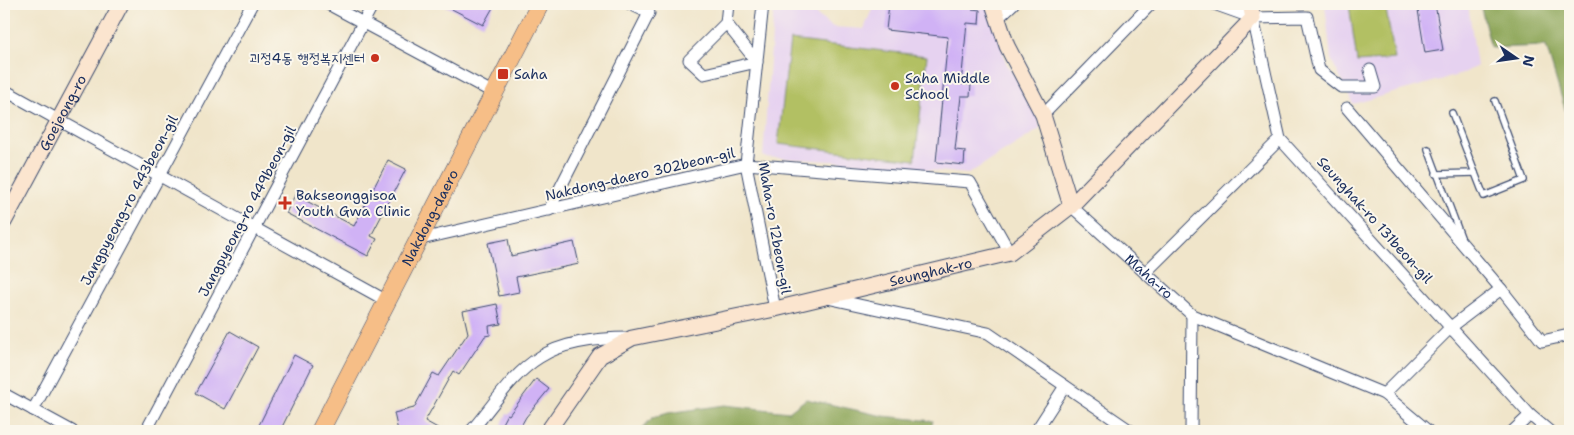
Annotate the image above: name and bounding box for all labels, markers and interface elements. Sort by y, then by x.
north arrow [1492,32,1542,82]
place label: 괴정4동 행정복지센터 [249,49,365,67]
marker: 괴정4동 행정복지센터 [369,52,381,64]
text: N [1519,53,1539,68]
place label: Saha [514,65,548,83]
marker: Saha [496,67,510,81]
place label: Saha Middle School [905,69,990,103]
street label: Goejeong-ro [35,72,90,154]
marker: Saha Middle School [889,80,901,92]
street label: Jangpyeong-ro 443beon-gil [76,111,182,288]
street label: Jangpyeong-ro 449beon-gil [194,122,300,300]
street label: Nakdong-daero 302beon-gil [543,143,738,205]
street label: Seunghak-ro 131beon-gil [1313,153,1437,288]
street label: Maha-ro 12beon-gil [755,160,796,296]
street label: Nakdong-daero [398,166,462,269]
place label: Bakseonggisoa Youth Gwa Clinic [296,186,411,220]
marker: Bakseonggisoa Youth Gwa Clinic [278,196,292,210]
street label: Maha-ro [1121,250,1177,303]
street label: Seunghak-ro [887,253,974,290]

